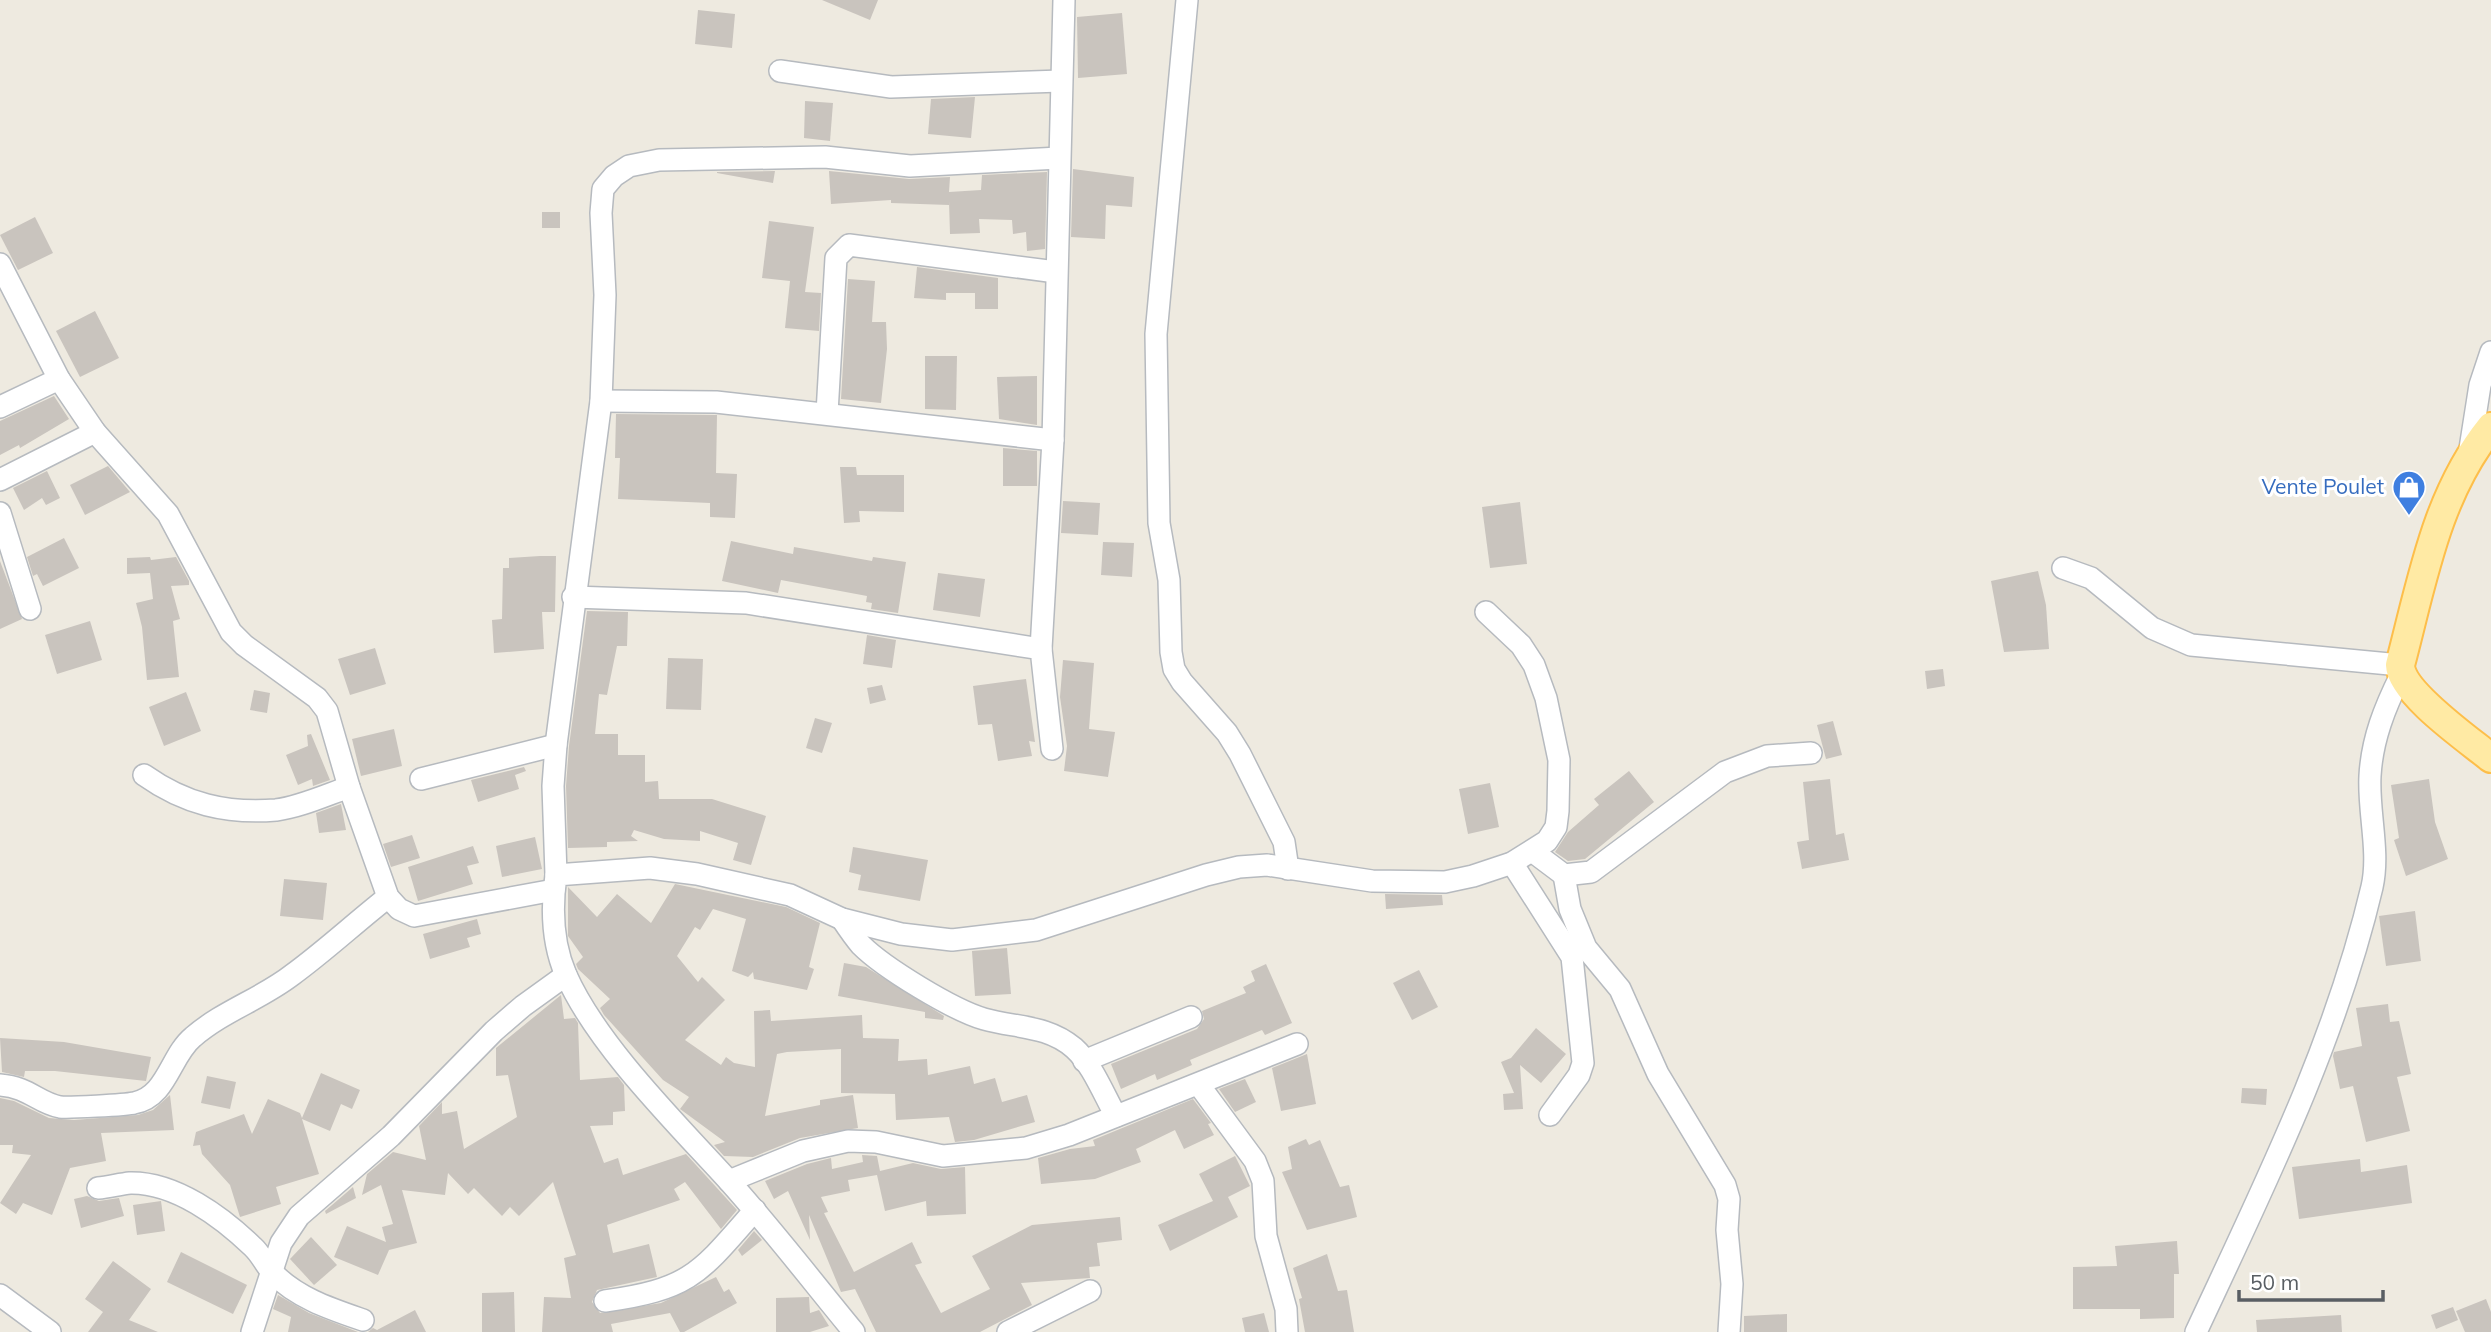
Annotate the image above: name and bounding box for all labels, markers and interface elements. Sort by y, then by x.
shop icon: Vente Poulet [2390,468,2428,517]
place label: Vente Poulet [2262,473,2384,499]
scale bar [2239,1258,2382,1302]
text: 50 m [2250,1269,2299,1295]

